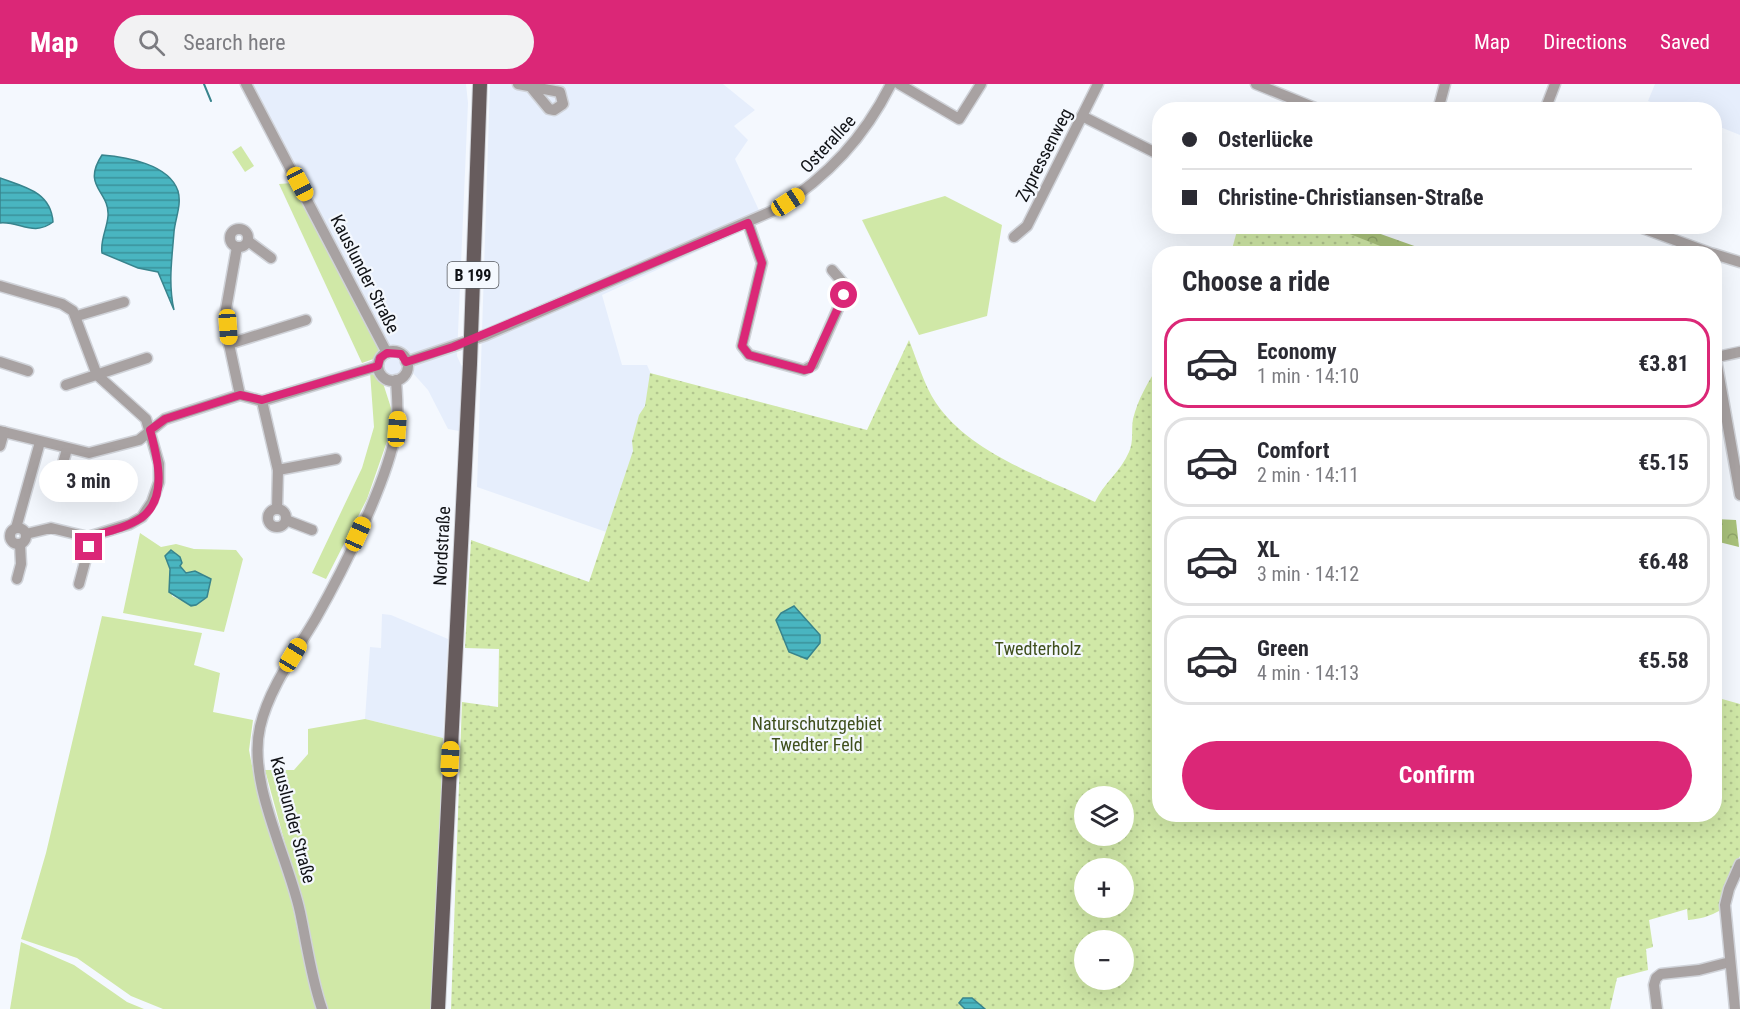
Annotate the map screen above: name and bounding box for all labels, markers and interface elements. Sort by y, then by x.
search box [114,15,534,69]
text: Map [30,26,78,59]
icon: search [135,26,168,59]
text: Search here [183,30,286,55]
text: Map [1474,30,1510,54]
text: Directions [1543,30,1627,54]
text: Saved [1660,30,1710,54]
street label: Zypressenweg [1011,105,1076,205]
street label: Osterallee [796,110,860,177]
text: Osterlücke [1218,127,1313,152]
car [284,164,316,204]
car [768,185,808,219]
text: Christine-Christiansen-Straße [1218,185,1483,210]
street label: Kauslunder Straße [327,211,404,337]
road number: B 199 [448,262,498,288]
text: Choose a ride [1182,266,1330,298]
route start [830,281,857,308]
car [218,308,238,346]
icon: car [1185,336,1239,390]
text: Economy [1257,339,1337,364]
text: €3.81 [1638,351,1689,376]
text: 1 min · 14:10 [1257,364,1359,388]
car [387,410,407,448]
icon: car [1185,435,1239,489]
text: Comfort [1257,438,1330,463]
text: €5.15 [1638,450,1689,475]
callout: 3 min [40,460,138,502]
text: 2 min · 14:11 [1257,463,1359,487]
text: 3 min [66,469,111,493]
street label: Nordstraße [429,506,454,586]
car [342,514,374,554]
route end [75,533,102,560]
icon: car [1185,534,1239,588]
text: XL [1257,537,1280,562]
text: €6.48 [1638,549,1689,574]
text: 3 min · 14:12 [1257,562,1359,586]
icon: car [1185,633,1239,687]
car [276,635,310,675]
text: Green [1257,636,1309,661]
park label: Twedterholz [995,638,1082,659]
text: €5.58 [1638,648,1689,673]
text: 4 min · 14:13 [1257,661,1359,685]
park label: Naturschutzgebiet Twedter Feld [752,713,882,755]
car [440,741,460,777]
button: Confirm [1182,741,1692,810]
street label: Kauslunder Straße [266,754,320,885]
map controls [1074,786,1134,990]
button: layers [1074,786,1134,846]
button: + [1074,858,1134,918]
button: − [1074,930,1134,990]

